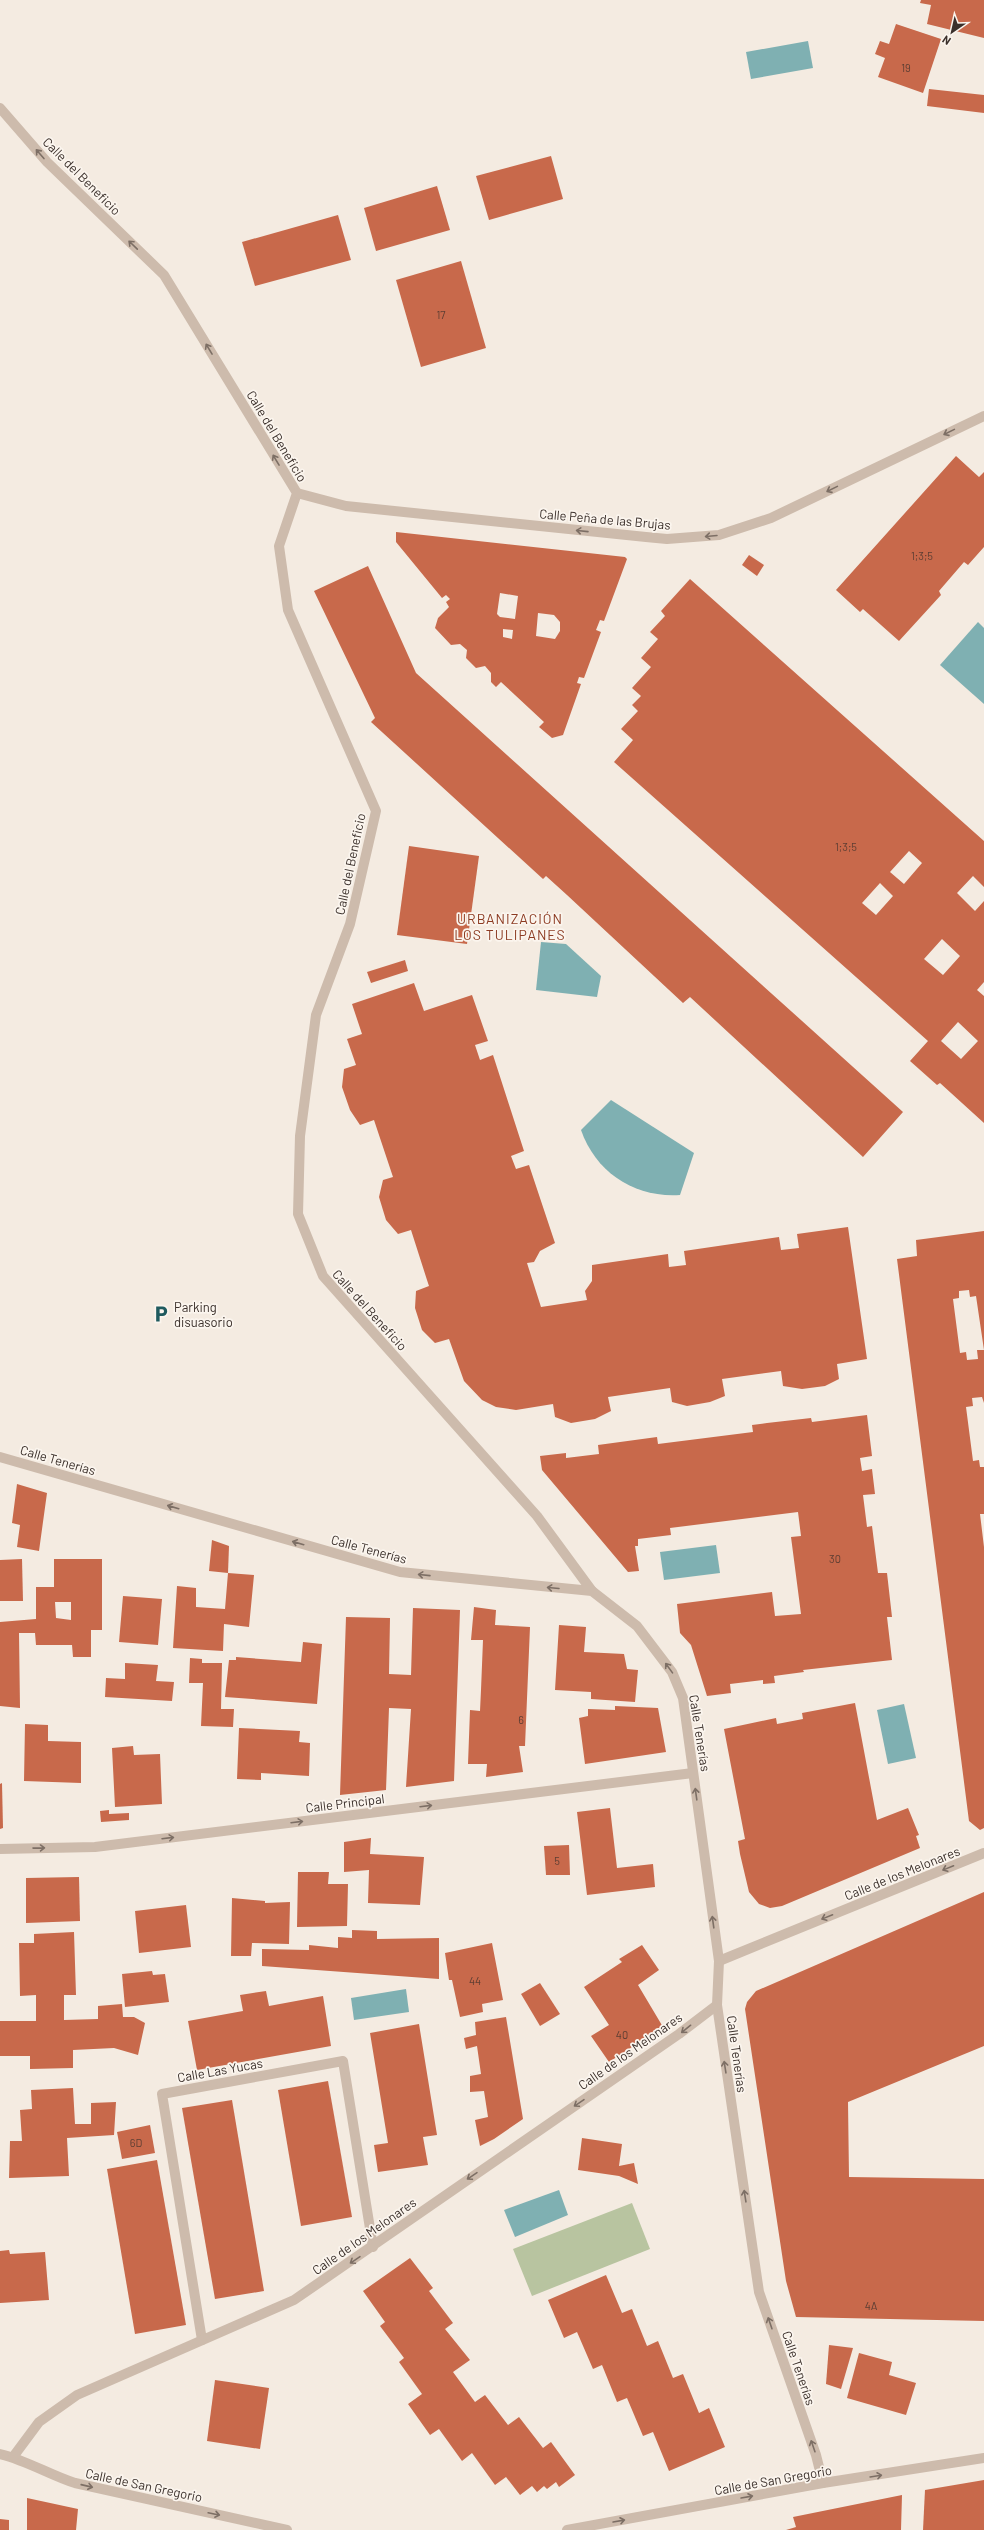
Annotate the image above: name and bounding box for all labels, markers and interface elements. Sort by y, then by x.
north arrow [932,12,972,52]
text: N [939,33,953,48]
house number: 19 [901,61,911,74]
street label: Calle del Beneficio [40,134,124,218]
one-way arrow [35,148,44,159]
one-way arrow [128,240,138,249]
house number: 17 [436,308,446,321]
one-way arrow [205,344,213,355]
street label: Calle del Beneficio [243,387,311,485]
one-way arrow [943,429,955,436]
one-way arrow [272,454,280,466]
one-way arrow [826,486,838,493]
street label: Calle Peña de las Brujas [539,505,671,533]
one-way arrow [576,527,589,534]
one-way arrow [705,532,718,539]
house number: 1;3;5 [911,549,933,562]
street label: Calle del Beneficio [331,812,369,916]
house number: 1;3;5 [835,840,857,853]
district label: URBANIZACIÓN LOS TULIPANES [454,910,566,943]
street label: Calle del Beneficio [329,1266,411,1354]
place label: Parking disuasorio [174,1299,233,1330]
parking icon: Parking disuasorio [151,1304,171,1324]
street label: Calle Tenerías [18,1442,98,1478]
one-way arrow [167,1503,180,1510]
street label: Calle Tenerías [329,1531,409,1567]
one-way arrow [292,1539,305,1546]
house number: 30 [829,1552,841,1565]
one-way arrow [418,1571,431,1578]
one-way arrow [547,1584,560,1592]
one-way arrow [665,1662,673,1673]
street label: Calle Tenerías [686,1693,714,1773]
house number: 6 [518,1713,524,1726]
one-way arrow [692,1787,700,1800]
street label: Calle Principal [305,1790,385,1816]
one-way arrow [419,1802,432,1809]
one-way arrow [290,1818,303,1826]
one-way arrow [161,1834,174,1842]
street label: Calle de los Melonares [842,1843,962,1903]
one-way arrow [32,1844,45,1852]
house number: 5 [554,1854,560,1867]
one-way arrow [942,1865,954,1872]
one-way arrow [822,1914,834,1921]
one-way arrow [710,1916,717,1929]
house number: 44 [469,1974,481,1987]
street label: Calle de los Melonares [575,2009,685,2093]
street label: Calle Tenerías [724,2014,750,2094]
one-way arrow [681,2025,692,2033]
house number: 40 [616,2028,628,2041]
street label: Calle Las Yucas [176,2055,264,2085]
one-way arrow [721,2061,729,2074]
one-way arrow [574,2099,585,2107]
house number: 6D [130,2136,142,2149]
one-way arrow [467,2172,478,2180]
one-way arrow [741,2190,749,2203]
street label: Calle de los Melonares [309,2194,419,2278]
one-way arrow [350,2256,361,2264]
house number: 4A [865,2299,878,2312]
one-way arrow [766,2317,773,2330]
street label: Calle Tenerías [779,2329,819,2407]
one-way arrow [808,2440,816,2452]
street label: Calle de San Gregorio [713,2462,833,2498]
street label: Calle de San Gregorio [84,2465,204,2505]
one-way arrow [869,2472,882,2480]
one-way arrow [80,2483,93,2490]
one-way arrow [740,2493,753,2501]
one-way arrow [207,2510,220,2518]
one-way arrow [613,2516,626,2524]

